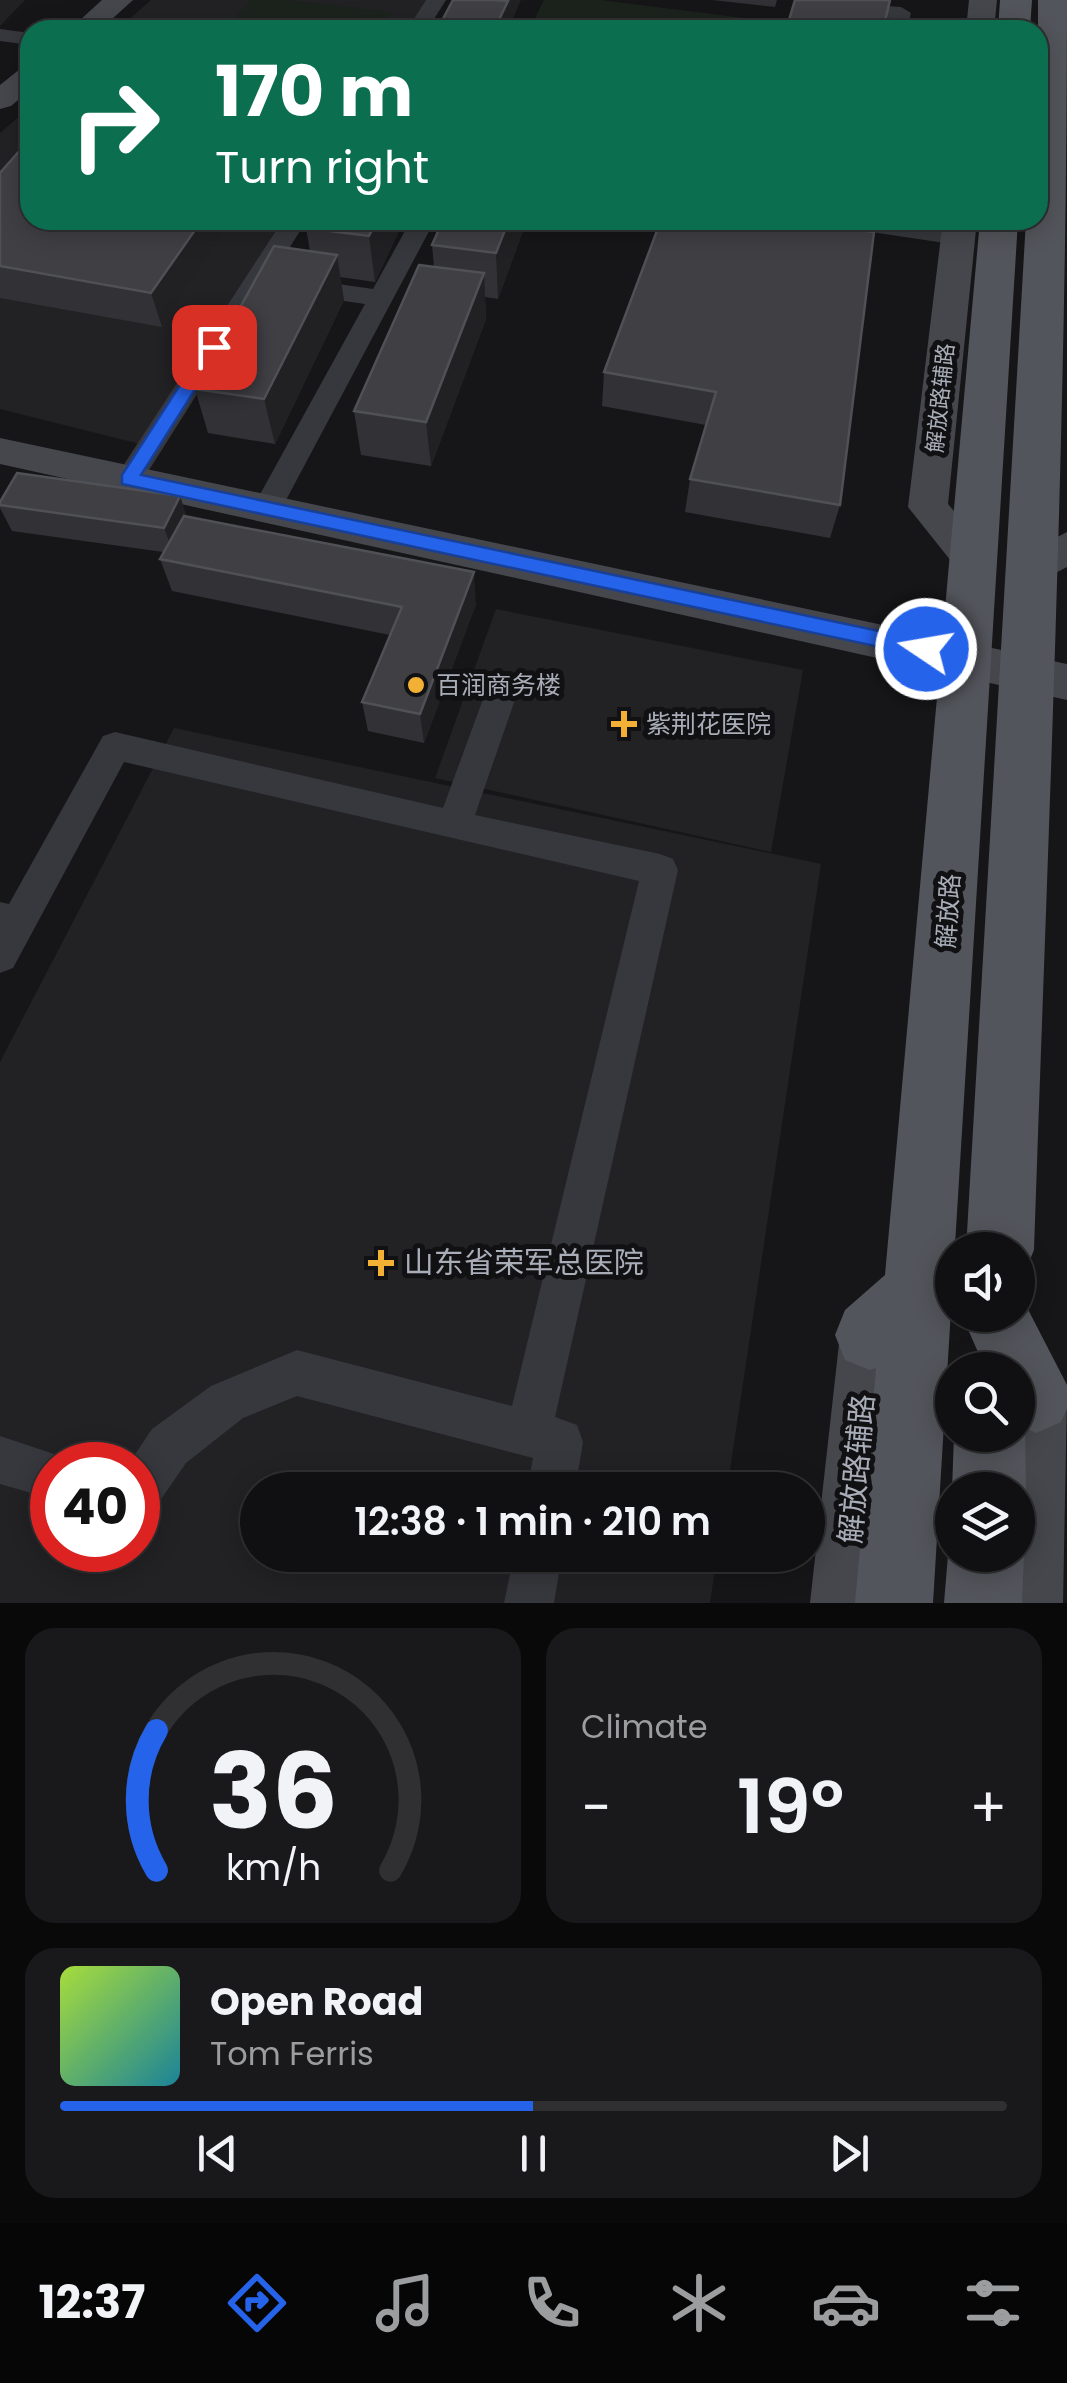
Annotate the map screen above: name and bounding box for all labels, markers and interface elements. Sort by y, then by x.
text: 170 m [215,42,413,141]
icon: right [50,60,180,190]
text: Turn right [215,136,429,199]
pin [172,305,257,390]
icon: arrive [187,320,242,375]
street label: 解放路辅路 [919,342,962,454]
position arrow [874,597,978,701]
place label: 百润商务楼 [436,668,561,703]
marker: 百润商务楼 [405,674,427,696]
place label: 紫荆花医院 [646,707,771,742]
marker: 紫荆花医院 [611,711,637,737]
street label: 解放路 [928,872,969,950]
map controls [935,1232,1035,1572]
button: sound [935,1232,1035,1332]
place label: 山东省荣军总医院 [404,1241,644,1284]
marker: 山东省荣军总医院 [368,1250,394,1276]
button: search [935,1352,1035,1452]
street label: 解放路辅路 [829,1392,884,1546]
speed limit sign: 40 [30,1442,160,1572]
button: layers [935,1472,1035,1572]
text: 12:38 · 1 min · 210 m [354,1495,711,1548]
text: Climate [581,1704,708,1749]
text: 36 [208,1719,338,1864]
text: 19° [737,1754,844,1859]
text: − [581,1769,611,1846]
text: + [969,1769,1007,1846]
text: km/h [225,1842,321,1893]
text: Open Road [210,1975,423,2028]
text: Tom Ferris [210,2031,374,2076]
icon: previous [190,2126,245,2181]
icon: pause [506,2126,561,2181]
icon: next [822,2126,877,2181]
icon: directions [222,2268,292,2338]
icon: music [370,2268,440,2338]
icon: phone [517,2268,587,2338]
icon: climate [664,2268,734,2338]
icon: car [811,2268,881,2338]
icon: filters [958,2268,1028,2338]
text: 12:37 [39,2271,145,2334]

